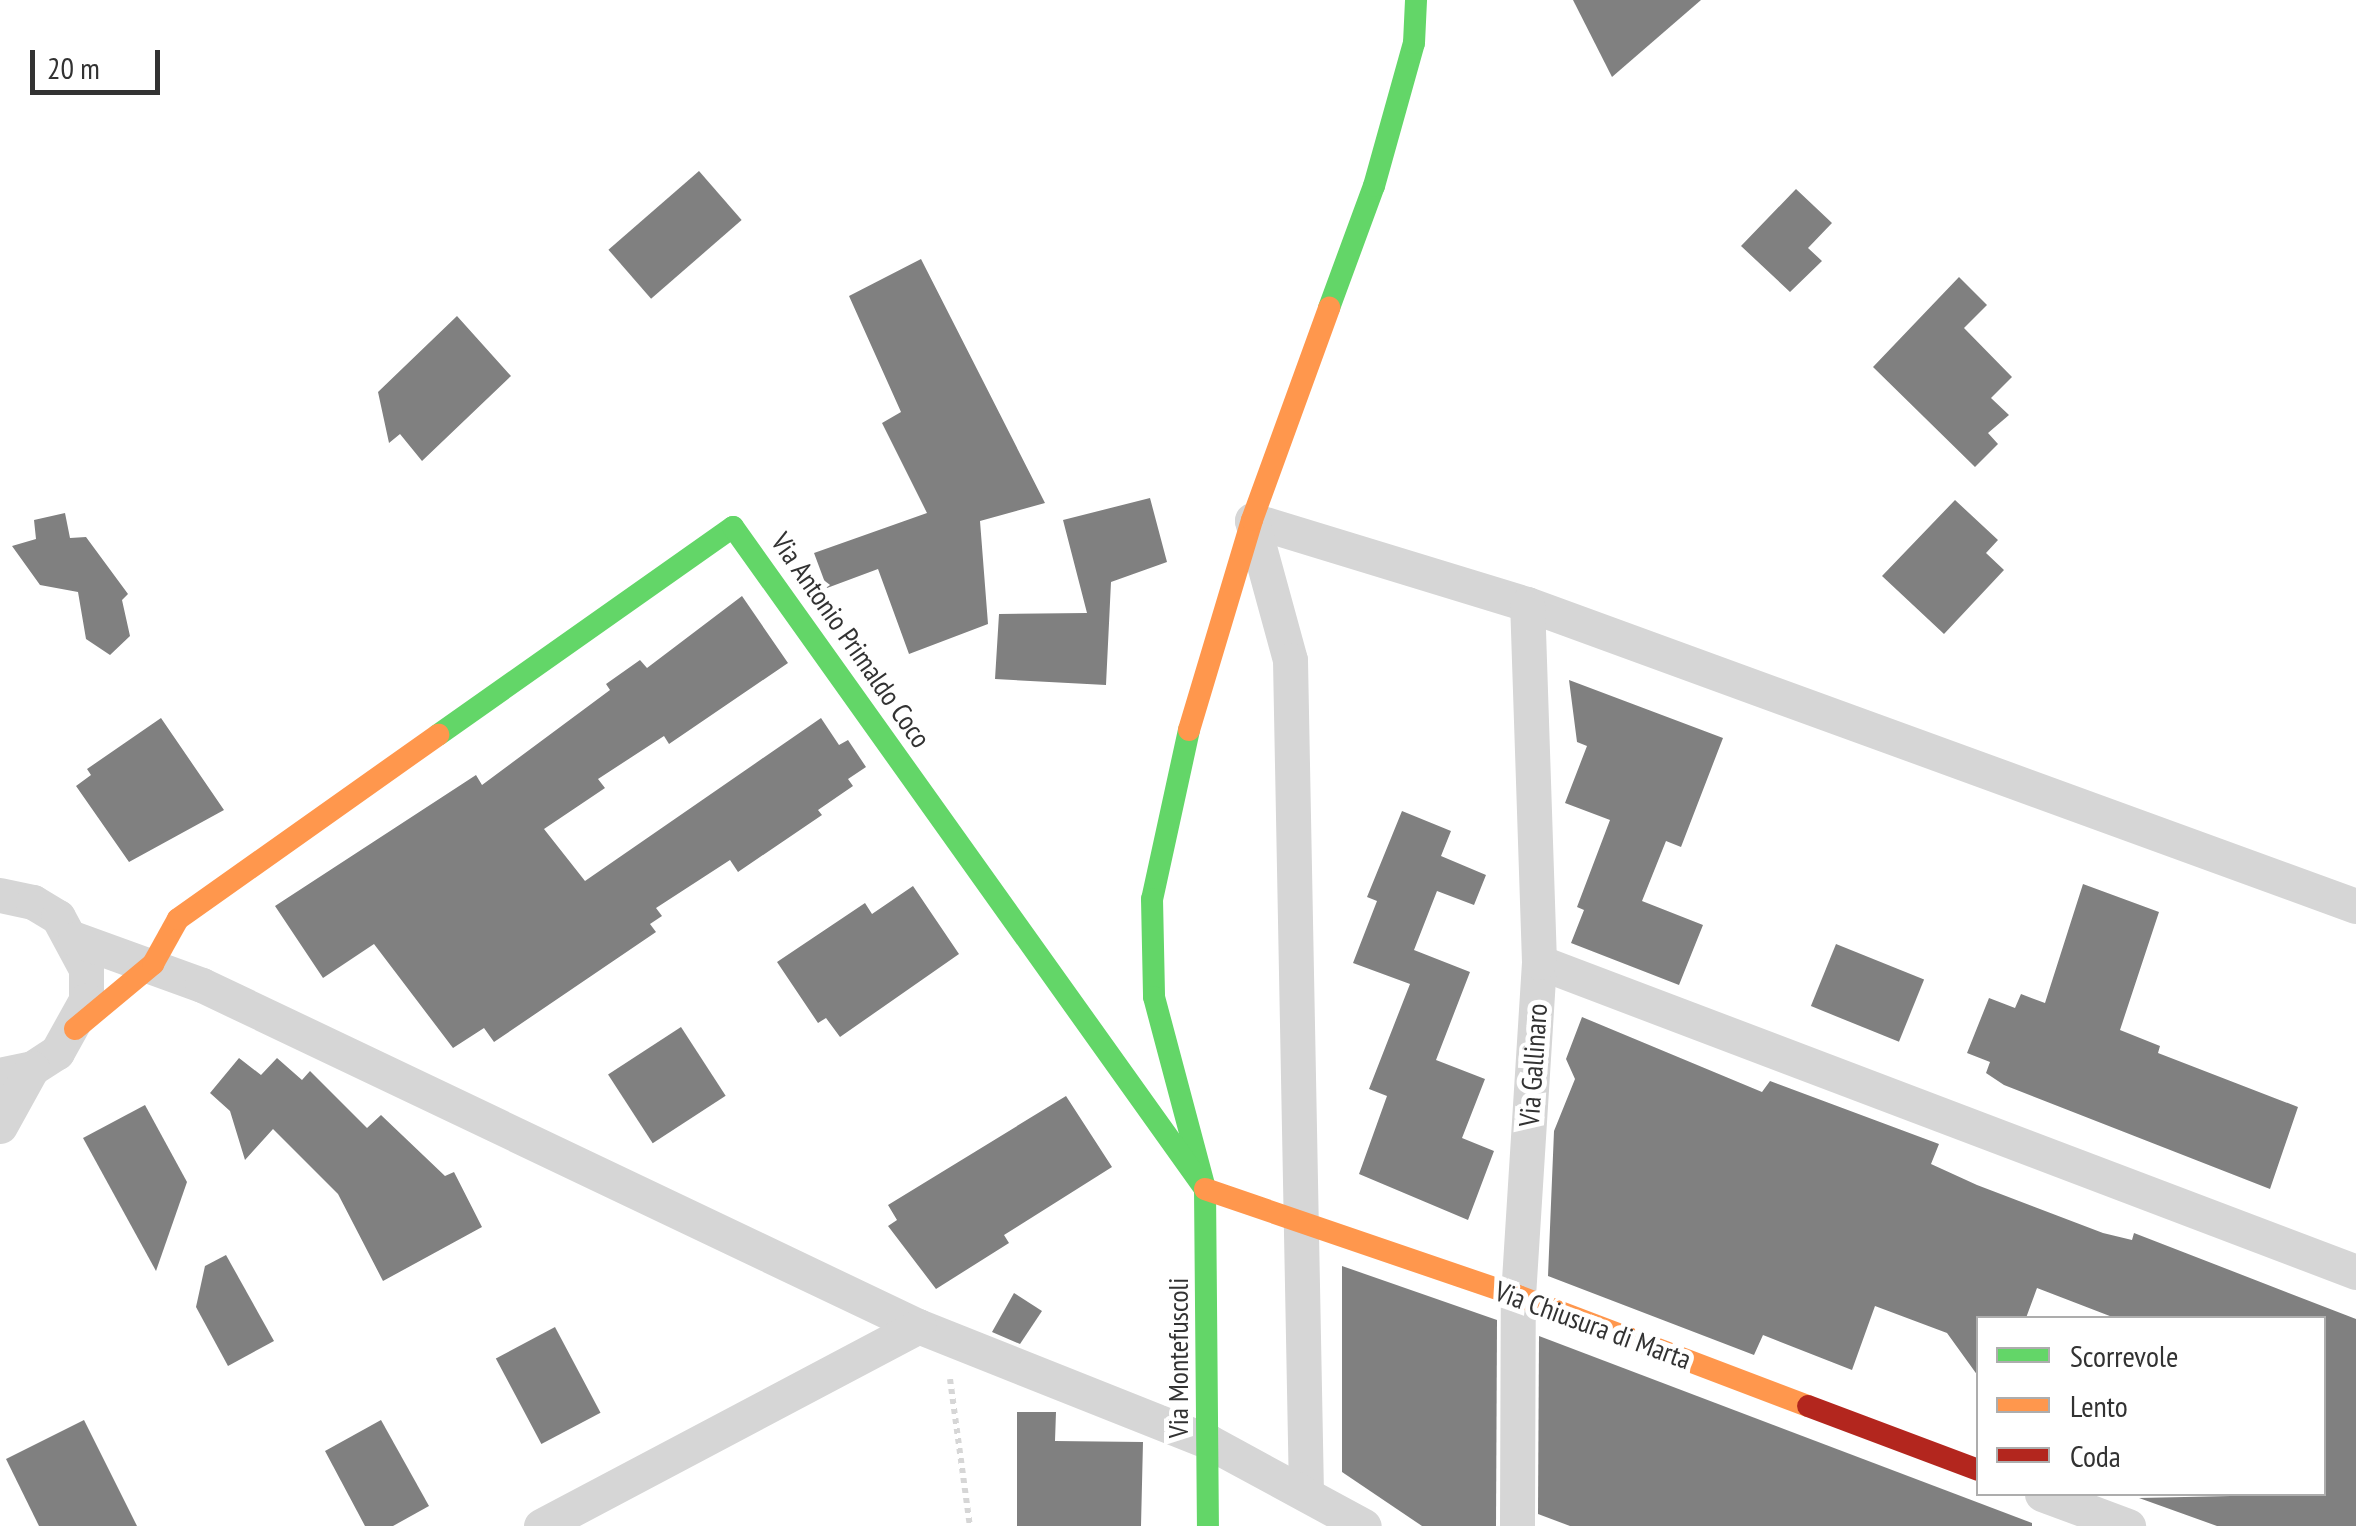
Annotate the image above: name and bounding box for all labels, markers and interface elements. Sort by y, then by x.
scale bar [35,30,165,92]
text: 20 m [47,48,100,87]
street label: Via Antonio Primaldo Coco [764,526,938,754]
street label: Via Gallinaro [1512,1002,1554,1128]
street label: Via Chiusura di Marta [1490,1274,1696,1376]
street label: Via Montefuscoli [1161,1278,1195,1438]
legend [1976,1316,2326,1496]
text: Scorrevole [2070,1336,2178,1375]
text: Lento [2070,1386,2128,1425]
text: Coda [2070,1436,2121,1475]

